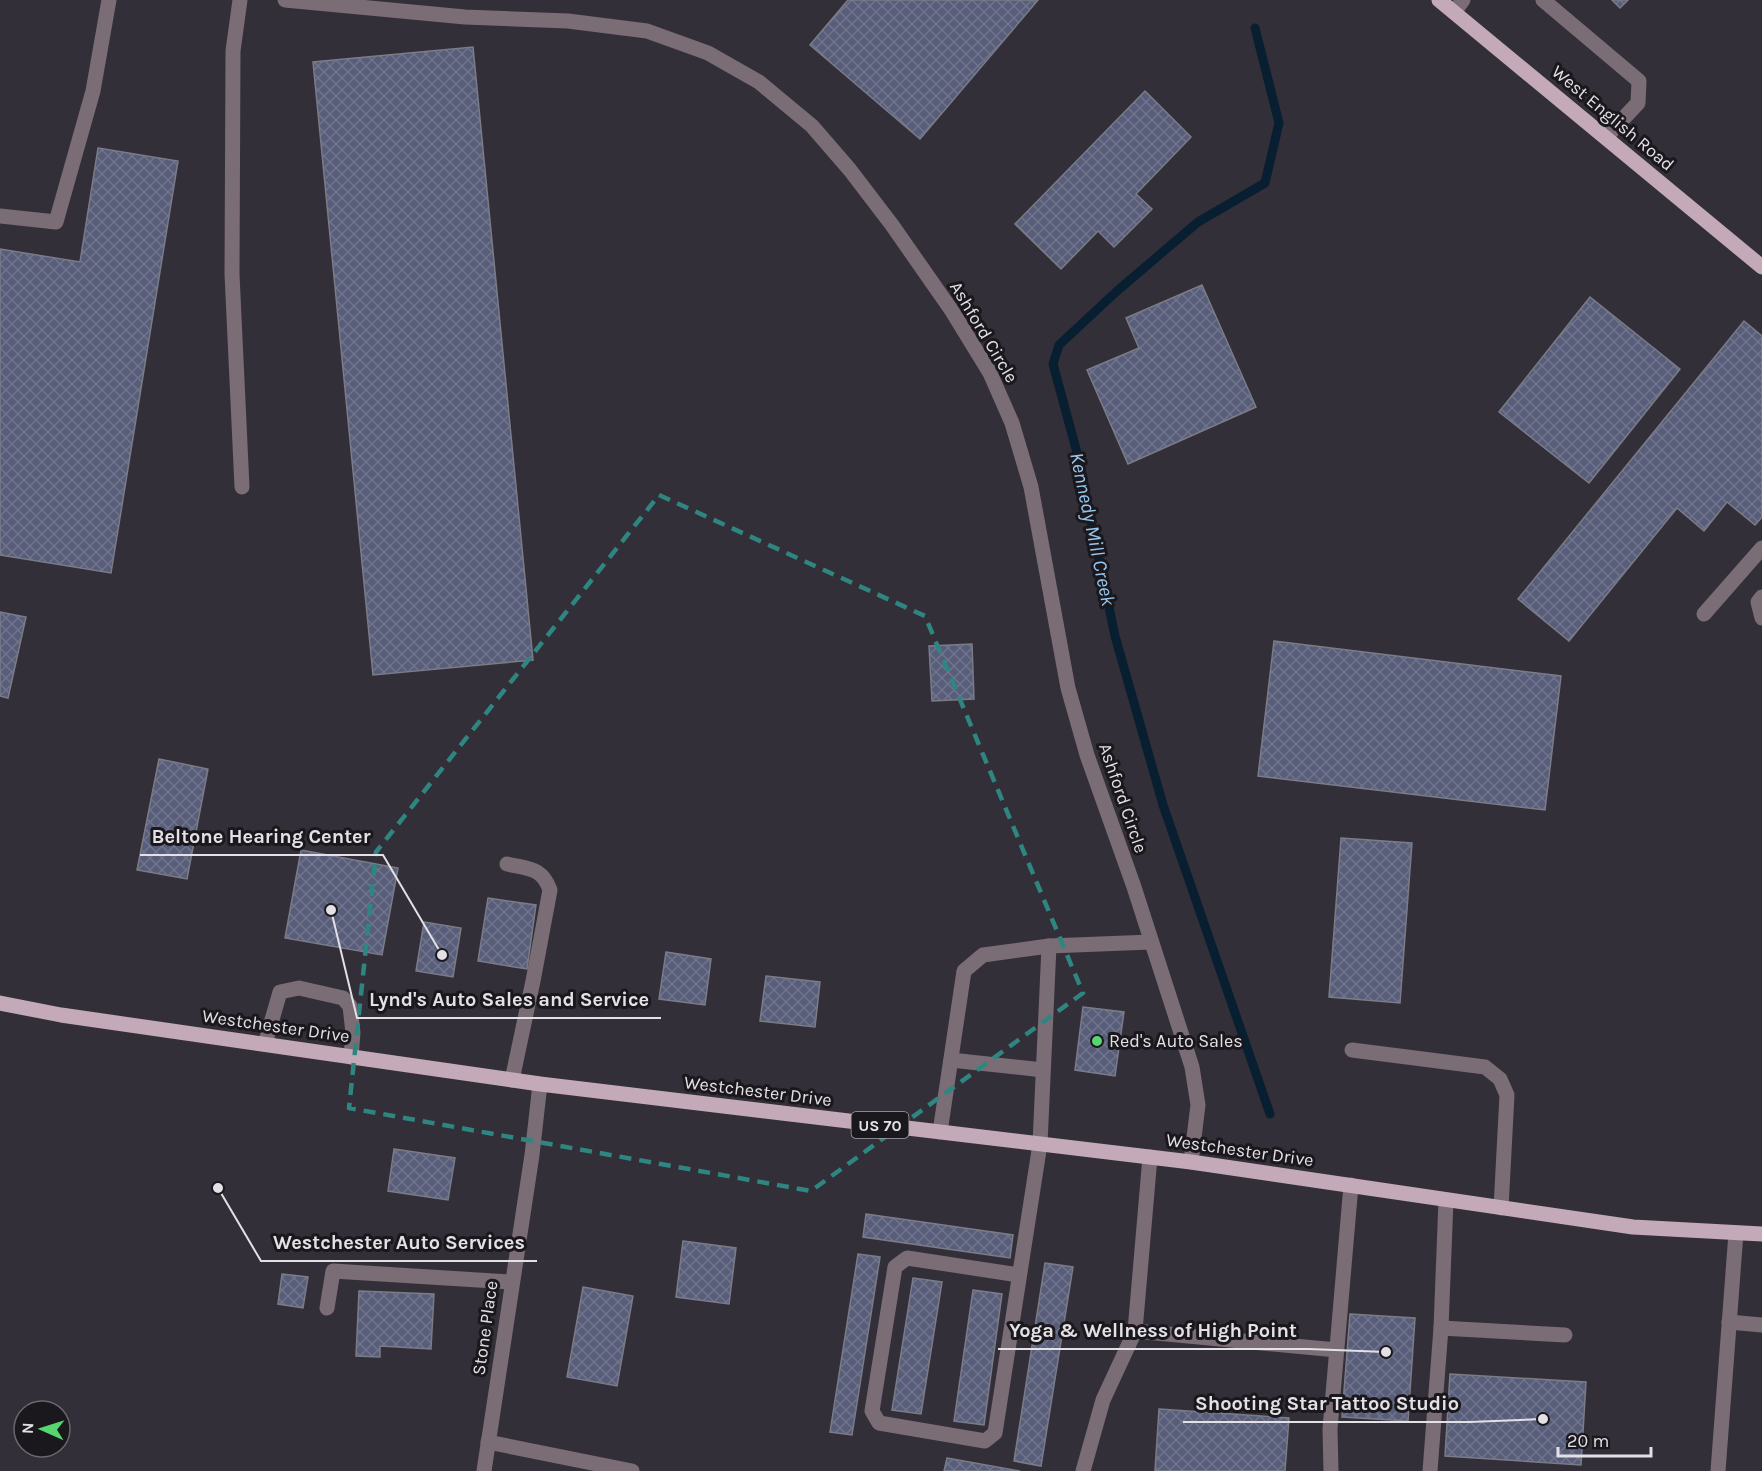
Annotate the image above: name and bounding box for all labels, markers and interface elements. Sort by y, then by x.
street label: West English Road [1547,60,1679,176]
street label: Ashford Circle [945,277,1023,387]
water label: Kennedy Mill Creek [1065,450,1120,609]
street label: Ashford Circle [1094,740,1152,856]
callout: Beltone Hearing Center [140,817,383,855]
text: Beltone Hearing Center [151,825,371,848]
callout: Lynd's Auto Sales and Service [357,980,661,1018]
text: Lynd's Auto Sales and Service [369,988,649,1011]
street label: Westchester Drive [201,1005,351,1047]
place label: Red's Auto Sales [1109,1030,1243,1052]
marker: Red's Auto Sales [1090,1034,1104,1048]
street label: Westchester Drive [683,1071,833,1111]
road number: US 70 [852,1112,908,1138]
street label: Westchester Drive [1165,1129,1315,1171]
callout: Westchester Auto Services [261,1223,537,1261]
text: Westchester Auto Services [273,1231,525,1254]
street label: Stone Place [467,1279,503,1377]
callout: Yoga & Wellness of High Point [998,1311,1309,1349]
text: Yoga & Wellness of High Point [1009,1319,1297,1342]
callout: Shooting Star Tattoo Studio [1183,1384,1470,1422]
text: Shooting Star Tattoo Studio [1195,1392,1459,1415]
north arrow [12,1399,72,1459]
scale bar [1558,1420,1651,1458]
text: N [18,1422,37,1434]
text: 20 m [1567,1430,1609,1452]

